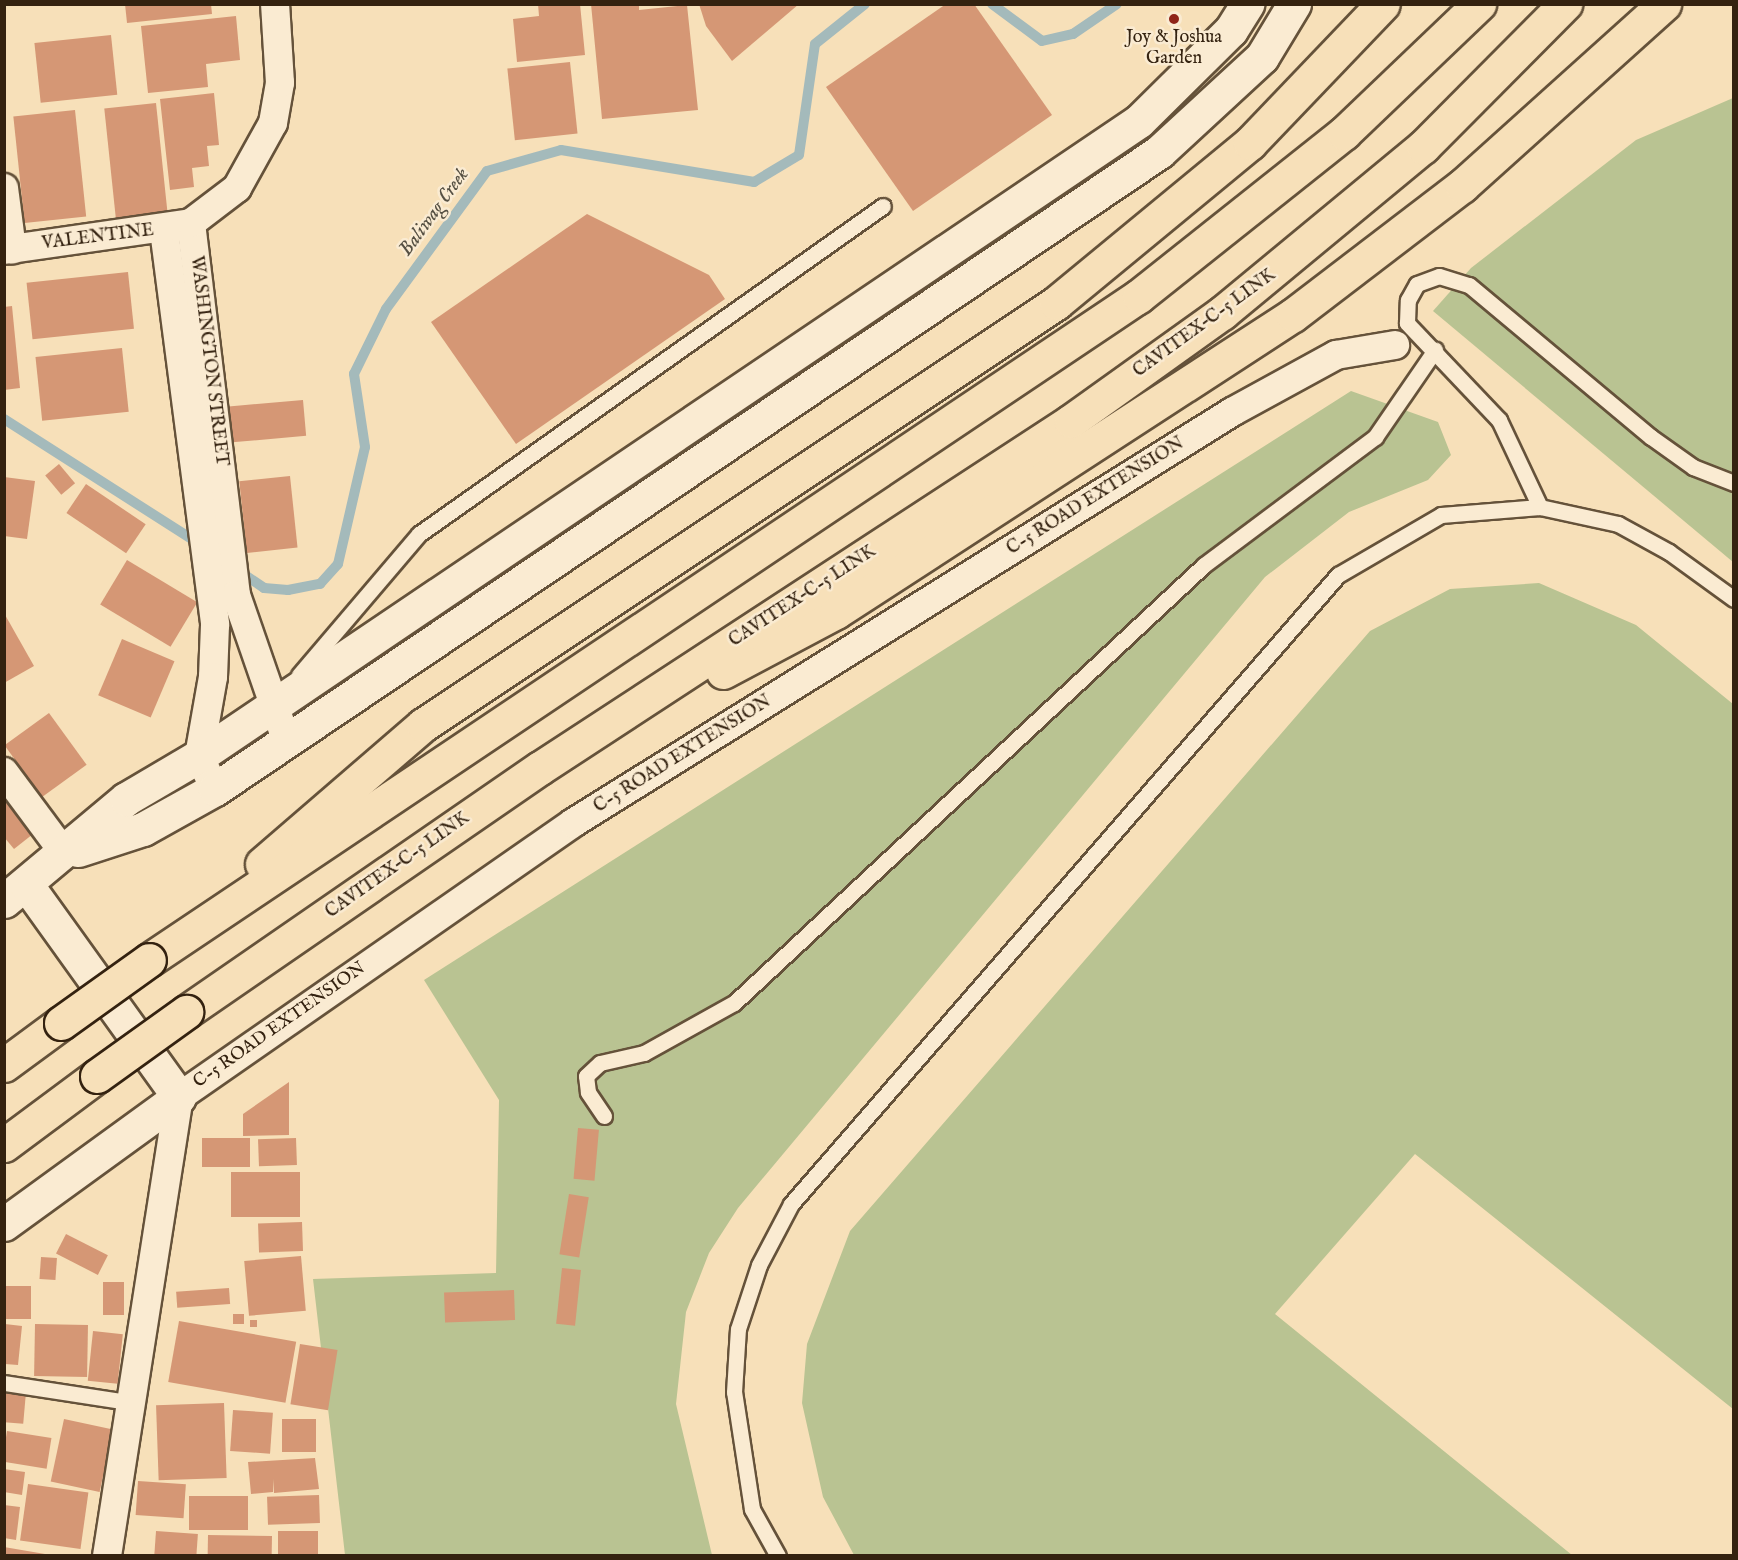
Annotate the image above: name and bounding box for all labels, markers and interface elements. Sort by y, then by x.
marker: Joy & Joshua Garden [1167,12,1181,26]
place label: Joy & Joshua Garden [1126,28,1222,70]
water label: Baliwag Creek [394,163,474,261]
street label: VALENTINE [41,220,155,256]
street label: WASHINGTON STREET [184,255,232,467]
street label: CAVITEX–C-5 LINK [1130,265,1280,383]
street label: C-5 ROAD EXTENSION [1003,433,1189,561]
street label: CAVITEX–C-5 LINK [726,541,880,653]
street label: C-5 ROAD EXTENSION [590,691,776,819]
street label: CAVITEX–C-5 LINK [322,808,474,924]
street label: C-5 ROAD EXTENSION [190,958,370,1094]

